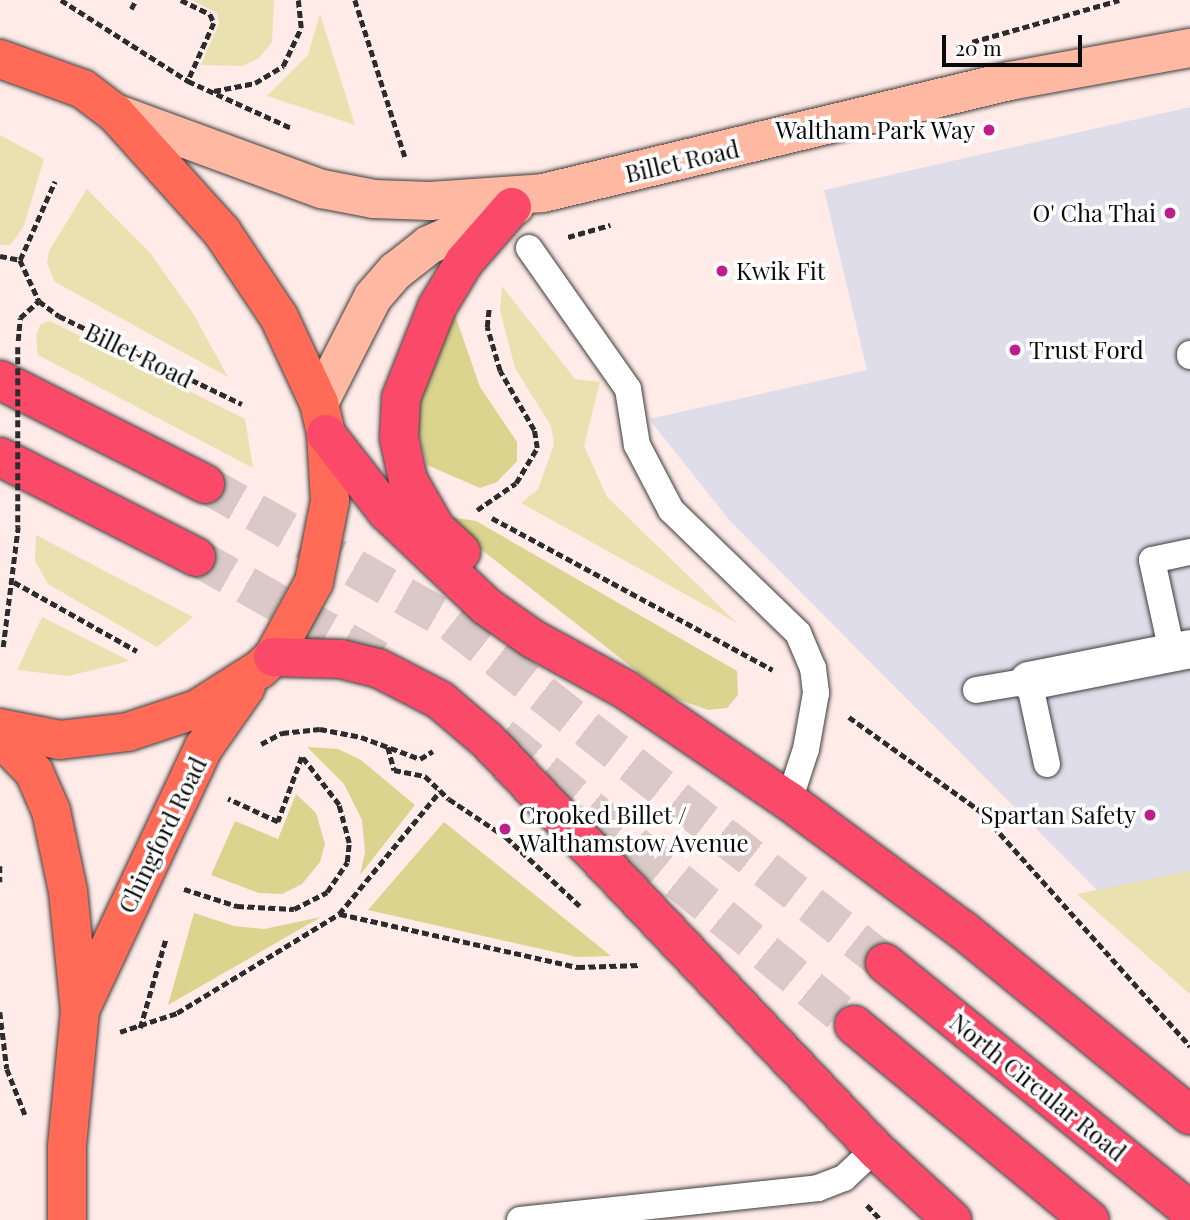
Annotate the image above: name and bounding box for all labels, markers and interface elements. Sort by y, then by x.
scale bar [945,21,1085,65]
text: 20 m [955,33,1002,61]
place label: Waltham Park Way [774,116,975,144]
marker: Waltham Park Way [981,122,997,138]
street label: Billet Road [622,134,742,188]
place label: O' Cha Thai [1031,199,1156,227]
marker: O' Cha Thai [1162,205,1178,221]
place label: Kwik Fit [736,257,826,285]
marker: Kwik Fit [714,263,730,279]
street label: Billet Road [80,317,198,393]
place label: Trust Ford [1029,336,1144,364]
marker: Trust Ford [1007,342,1023,358]
street label: Chingford Road [112,752,212,918]
place label: Crooked Billet / Walthamstow Avenue [519,801,750,857]
place label: Spartan Safety [981,801,1136,829]
marker: Spartan Safety [1142,807,1158,823]
marker: Crooked Billet / Walthamstow Avenue [497,821,513,837]
street label: North Circular Road [944,1007,1132,1167]

